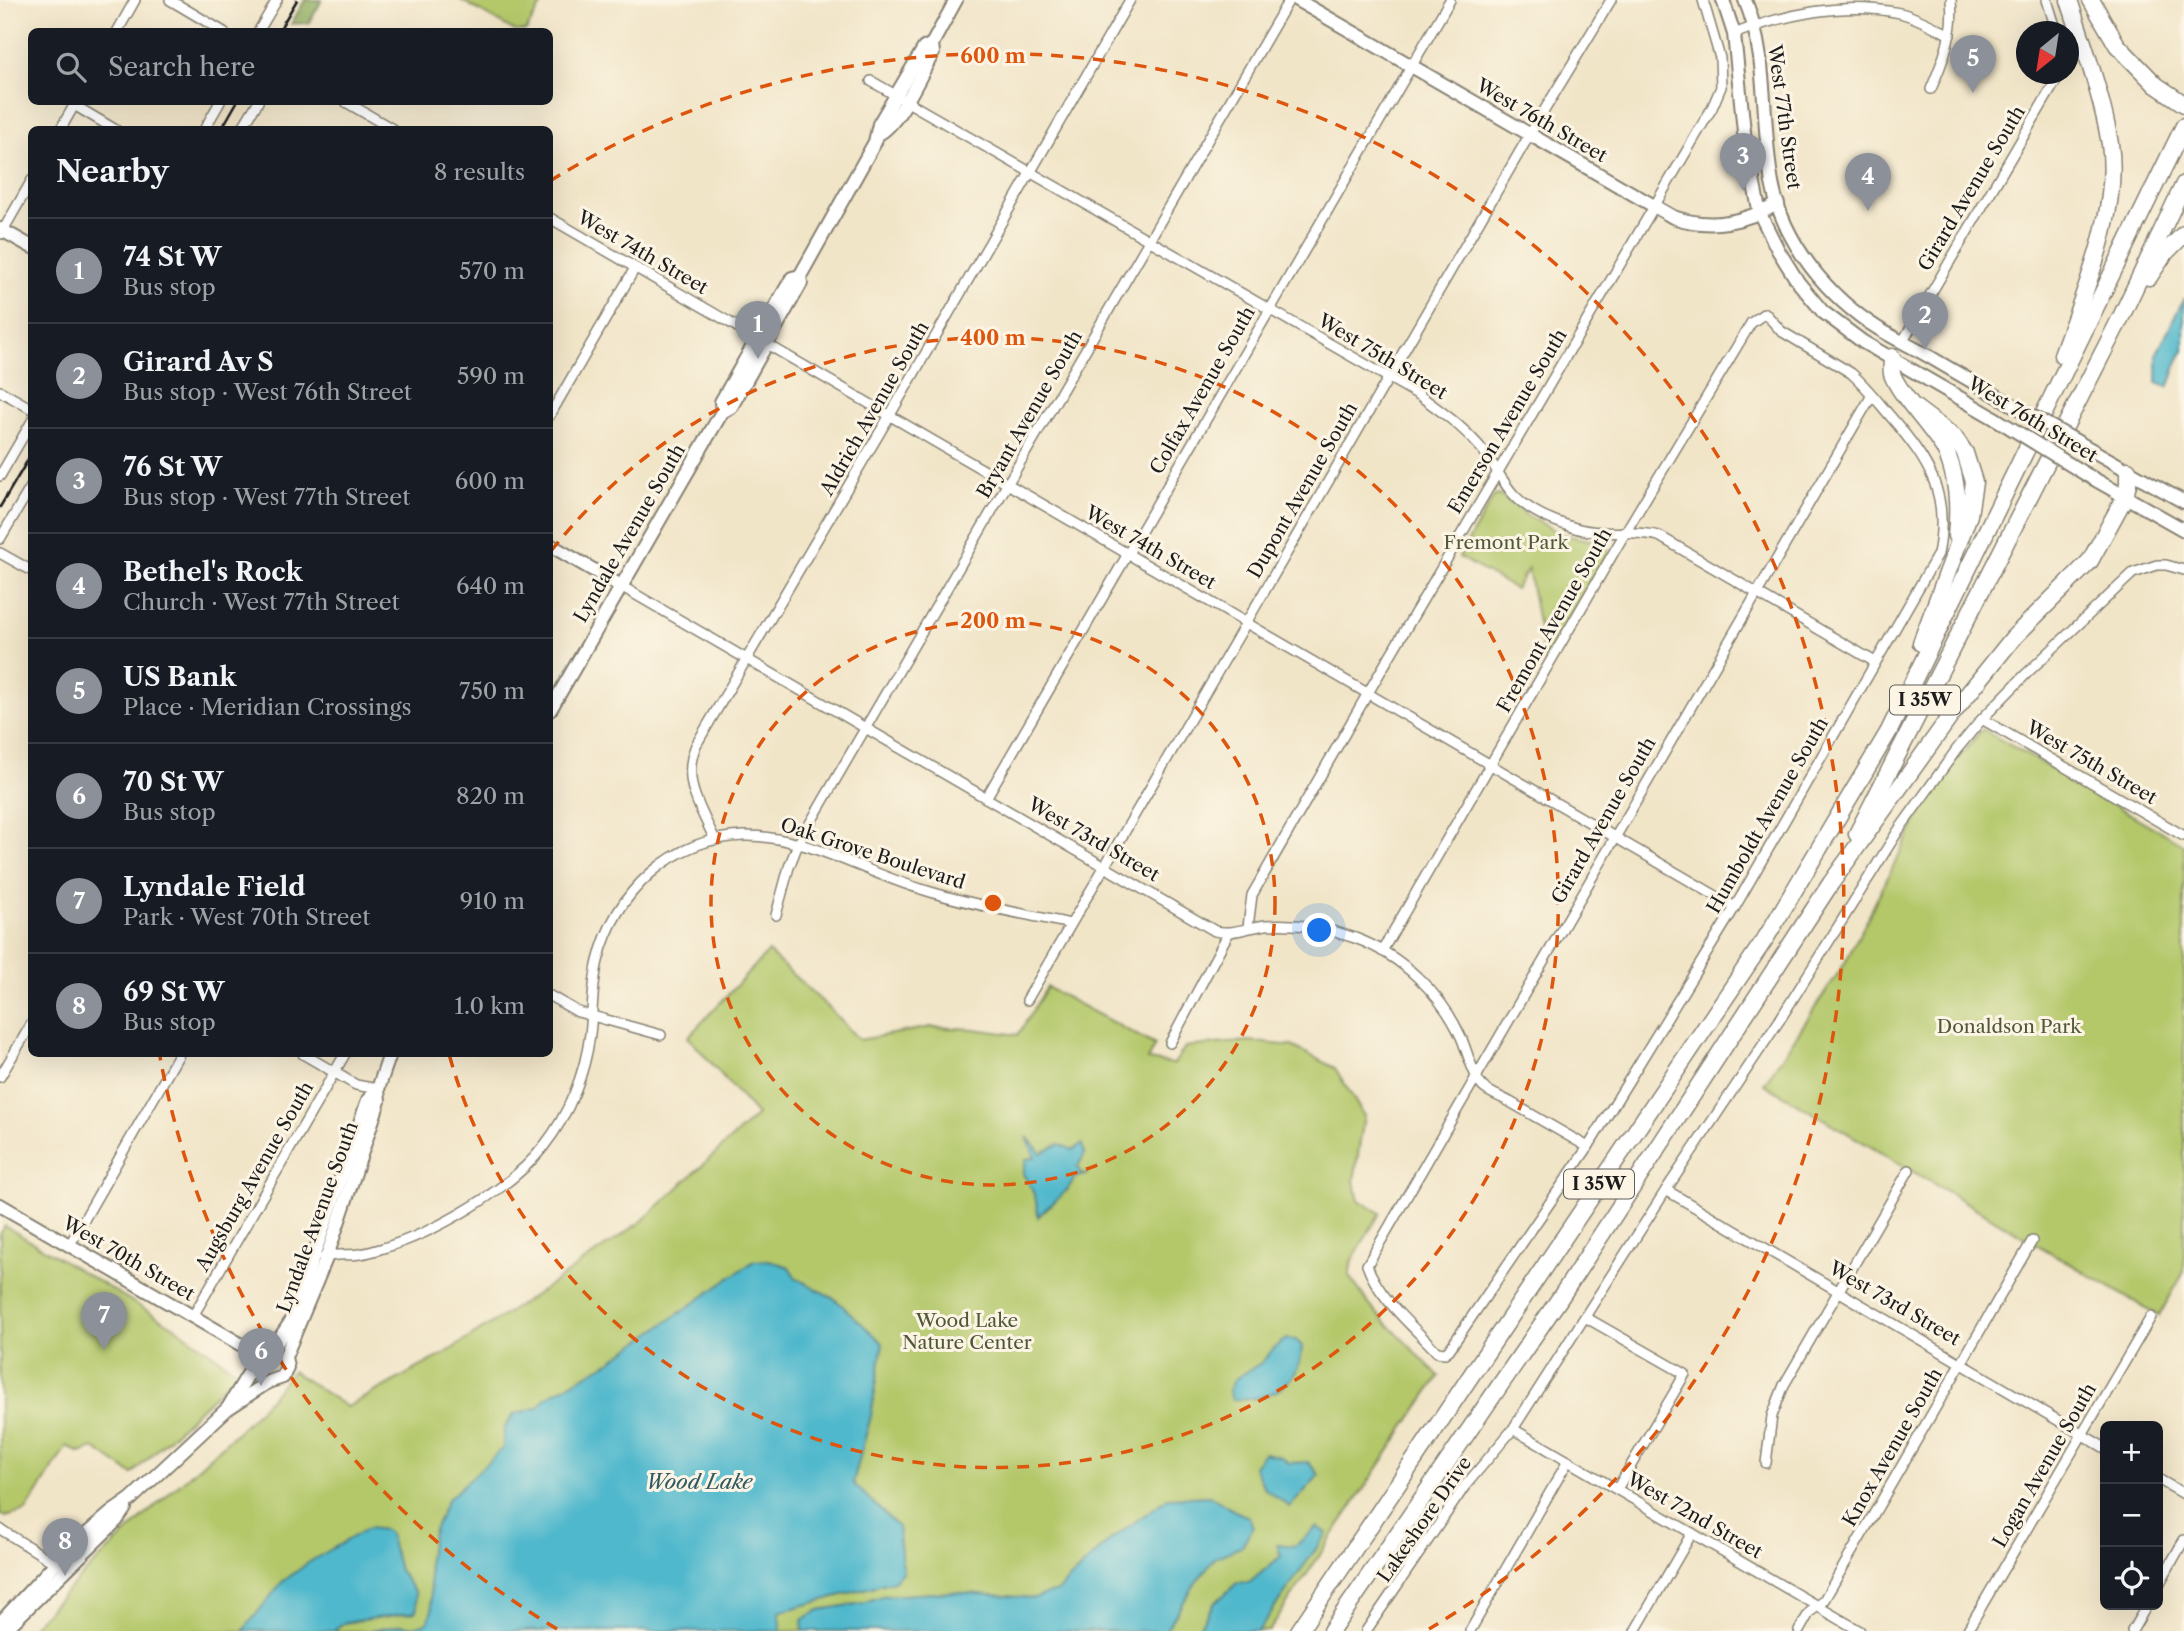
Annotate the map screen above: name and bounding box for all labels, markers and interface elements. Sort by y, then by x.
north arrow [2016,21,2079,84]
search box [28,28,553,105]
pin: 5 [1950,35,1996,93]
street label: West 77th Street [1763,42,1806,191]
text: 600 m [960,43,1026,68]
icon: search [52,48,90,86]
text: Search here [108,51,255,83]
street label: West 76th Street [1471,73,1612,167]
street label: Girard Avenue South [1913,101,2030,275]
pin: 3 [1720,133,1766,191]
text: Nearby [56,153,169,190]
pin: 4 [1845,153,1891,211]
text: 8 results [434,158,525,186]
street label: West 74th Street [572,205,712,299]
text: 74 St W [123,241,221,273]
text: 1 [74,257,84,285]
text: 570 m [459,257,525,285]
text: Bus stop [123,273,216,301]
pin: 2 [1902,292,1948,350]
pin: 1 [735,301,781,359]
street label: Colfax Avenue South [1145,302,1260,478]
street label: West 75th Street [1313,308,1452,404]
street label: Aldrich Avenue South [815,317,934,500]
text: 400 m [960,325,1026,350]
street label: Emerson Avenue South [1443,325,1572,518]
street label: Bryant Avenue South [972,326,1087,502]
text: Girard Av S [123,346,274,378]
text: 2 [72,362,86,390]
text: 590 m [457,362,525,390]
street label: West 76th Street [1963,371,2102,467]
text: Bus stop · West 76th Street [123,378,412,406]
street label: Dupont Avenue South [1243,398,1362,582]
street label: Lyndale Avenue South [569,440,690,626]
text: 76 St W [123,451,222,483]
text: 3 [73,467,86,495]
text: 600 m [455,467,525,495]
text: Bus stop · West 77th Street [123,483,410,511]
street label: West 74th Street [1080,500,1220,594]
street label: Fremont Avenue South [1492,524,1617,716]
park label: Fremont Park [1444,531,1569,554]
text: Bethel's Rock [123,556,303,588]
text: 4 [72,572,86,600]
text: 640 m [456,572,525,600]
text: Church · West 77th Street [123,588,400,616]
text: 200 m [960,608,1026,633]
text: US Bank [123,661,236,693]
text: 5 [73,677,85,705]
text: 750 m [459,677,525,705]
road number: I 35W [1890,686,1960,714]
text: Place · Meridian Crossings [123,693,412,721]
street label: Humboldt Avenue South [1702,713,1833,917]
street label: West 75th Street [2021,715,2161,809]
street label: Girard Avenue South [1546,733,1661,908]
text: 70 St W [123,766,223,798]
text: 6 [72,782,86,810]
text: 820 m [456,782,525,810]
street label: West 73rd Street [1023,792,1164,886]
text: Bus stop [123,798,216,826]
street label: Oak Grove Boulevard [778,813,968,894]
text: Lyndale Field [123,871,306,903]
text: 7 [73,887,85,915]
text: 910 m [460,887,525,915]
centre of rings [981,891,1005,915]
text: Park · West 70th Street [123,903,370,931]
your location [1302,913,1336,947]
text: 69 St W [123,976,224,1008]
text: 8 [72,992,86,1020]
text: 1.0 km [454,992,525,1020]
text: Bus stop [123,1008,216,1036]
park label: Donaldson Park [1937,1015,2082,1038]
street label: Augsburg Avenue South [190,1077,318,1276]
street label: Lyndale Avenue South [272,1118,363,1316]
road number: I 35W [1564,1170,1634,1198]
street label: West 70th Street [58,1211,199,1306]
street label: West 73rd Street [1824,1256,1965,1350]
pin: 7 [81,1292,127,1350]
park label: Wood Lake Nature Center [902,1309,1032,1354]
pin: 6 [238,1328,284,1386]
street label: Knox Avenue South [1838,1364,1947,1530]
street label: Logan Avenue South [1988,1379,2101,1552]
map controls [2100,1421,2163,1610]
button: + [2100,1421,2163,1484]
street label: Lakeshore Drive [1373,1452,1476,1587]
street label: West 72nd Street [1622,1467,1767,1564]
water label: Wood Lake [645,1469,753,1494]
button: − [2100,1484,2163,1547]
pin: 8 [42,1518,88,1576]
button: locate [2100,1547,2163,1610]

